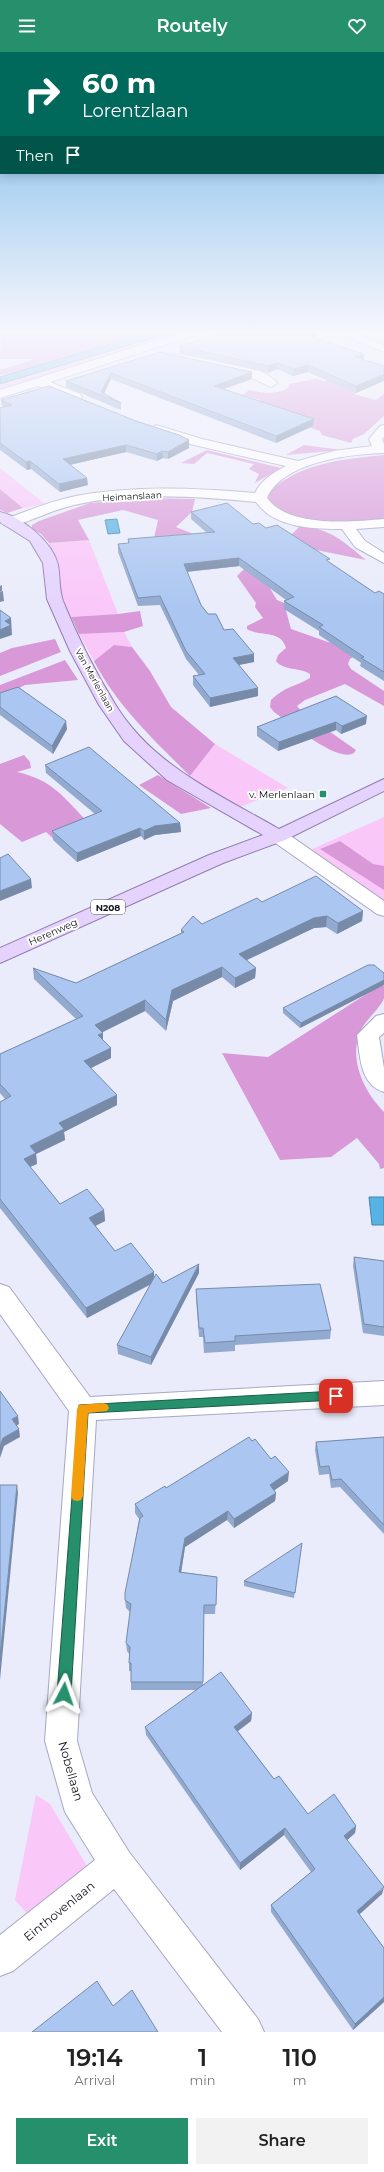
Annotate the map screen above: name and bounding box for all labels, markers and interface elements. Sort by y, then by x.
icon: menu [16,15,38,37]
text: Routely [156,15,228,37]
icon: heart [346,15,368,37]
text: 60 m [82,66,156,100]
icon: right [16,68,68,120]
text: Lorentzlaan [82,100,189,122]
icon: arrive [62,144,84,166]
text: Then [16,146,54,165]
street label: Heimanslaan [102,489,162,503]
street label: Van Merlenlaan [73,647,117,713]
place label: v. Merlenlaan [249,788,315,801]
marker: v. Merlenlaan [318,789,328,799]
road number: N208 [91,900,125,914]
street label: Herenweg [26,915,80,949]
pin [319,1379,353,1413]
icon: arrive [325,1385,347,1407]
position arrow [43,1673,85,1715]
street label: Nobellaan [55,1739,87,1803]
street label: Einthovenlaan [21,1878,97,1944]
text: 19:14 [67,2043,122,2072]
text: 1 [198,2043,207,2072]
text: 110 [283,2043,317,2072]
text: Arrival [74,2072,115,2088]
text: min [189,2072,216,2088]
text: m [293,2072,307,2088]
button: Exit [16,2118,188,2164]
button: Share [196,2118,368,2164]

